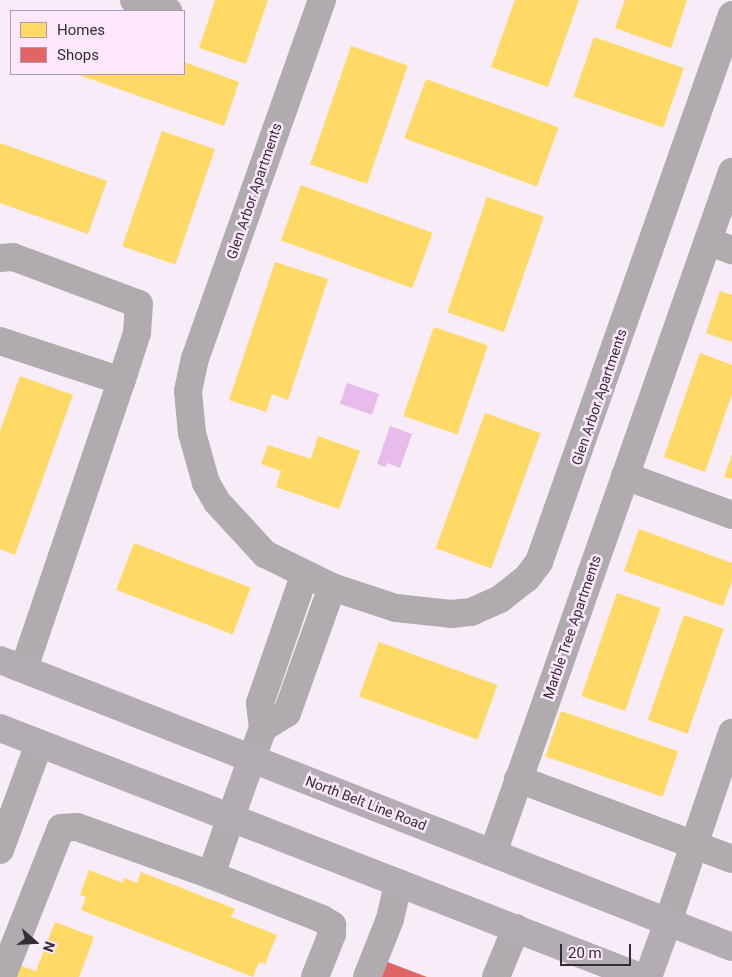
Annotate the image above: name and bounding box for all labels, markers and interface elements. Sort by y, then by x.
legend [10,10,185,75]
text: Homes [57,21,105,39]
text: Shops [57,46,99,64]
street label: Glen Arbor Apartments [223,121,285,261]
street label: Glen Arbor Apartments [568,327,630,467]
street label: Marble Tree Apartments [539,553,605,701]
street label: North Belt Line Road [303,772,429,834]
north arrow [10,917,60,967]
scale bar [562,934,633,966]
text: N [40,940,58,954]
text: 20 m [568,944,602,962]

